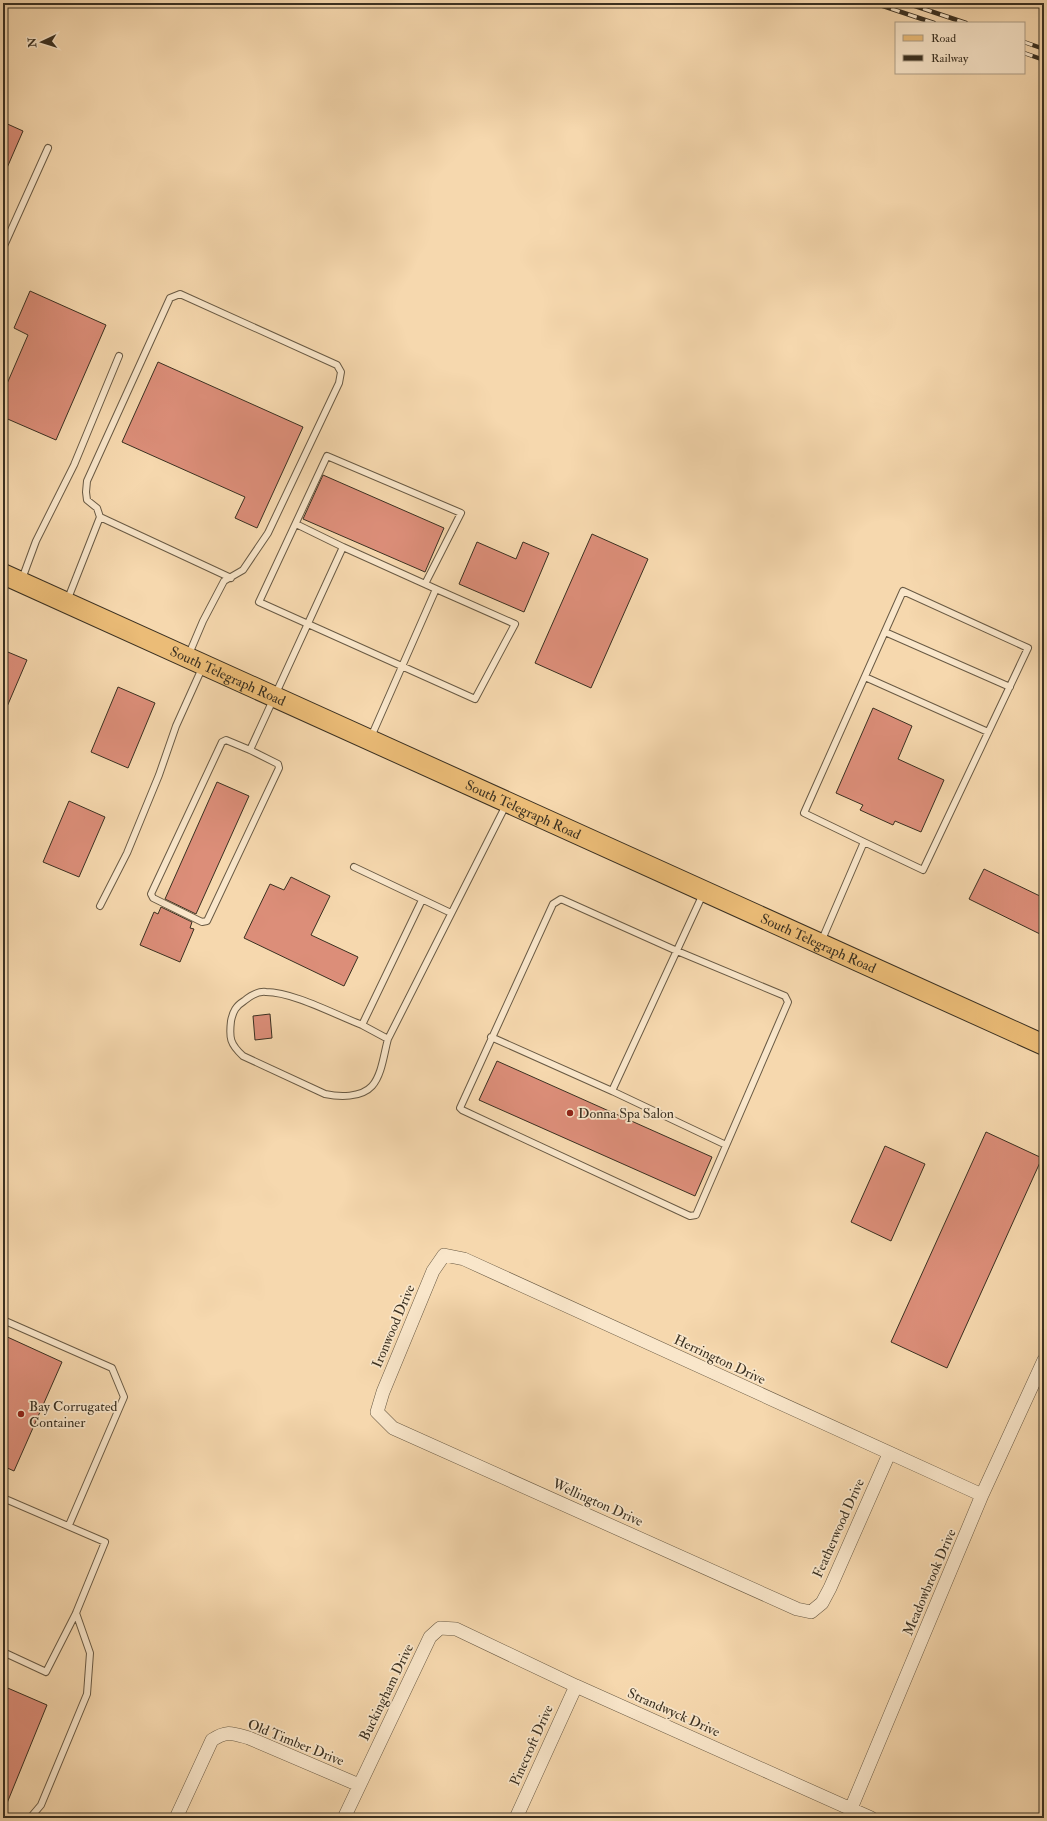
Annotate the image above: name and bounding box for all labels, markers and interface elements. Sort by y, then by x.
north arrow [22,22,62,62]
legend [895,22,1025,74]
text: Road [931,31,956,46]
text: N [26,36,39,49]
text: Railway [931,51,969,66]
street label: South Telegraph Road [167,643,288,710]
street label: South Telegraph Road [463,776,584,843]
street label: South Telegraph Road [758,910,879,977]
place label: Donna Spa Salon [578,1105,674,1123]
marker: Donna Spa Salon [565,1108,575,1118]
street label: Ironwood Drive [368,1282,419,1370]
street label: Herrington Drive [671,1331,768,1388]
place label: Bay Corrugated Container [29,1398,118,1431]
marker: Bay Corrugated Container [16,1409,26,1419]
street label: Wellington Drive [549,1474,646,1530]
street label: Featherwood Drive [809,1476,868,1580]
street label: Meadowbrook Drive [899,1526,960,1638]
street label: Buckingham Drive [356,1641,417,1743]
street label: Strandwyck Drive [625,1684,723,1741]
street label: Pinecroft Drive [506,1702,557,1788]
street label: Old Timber Drive [245,1715,347,1770]

